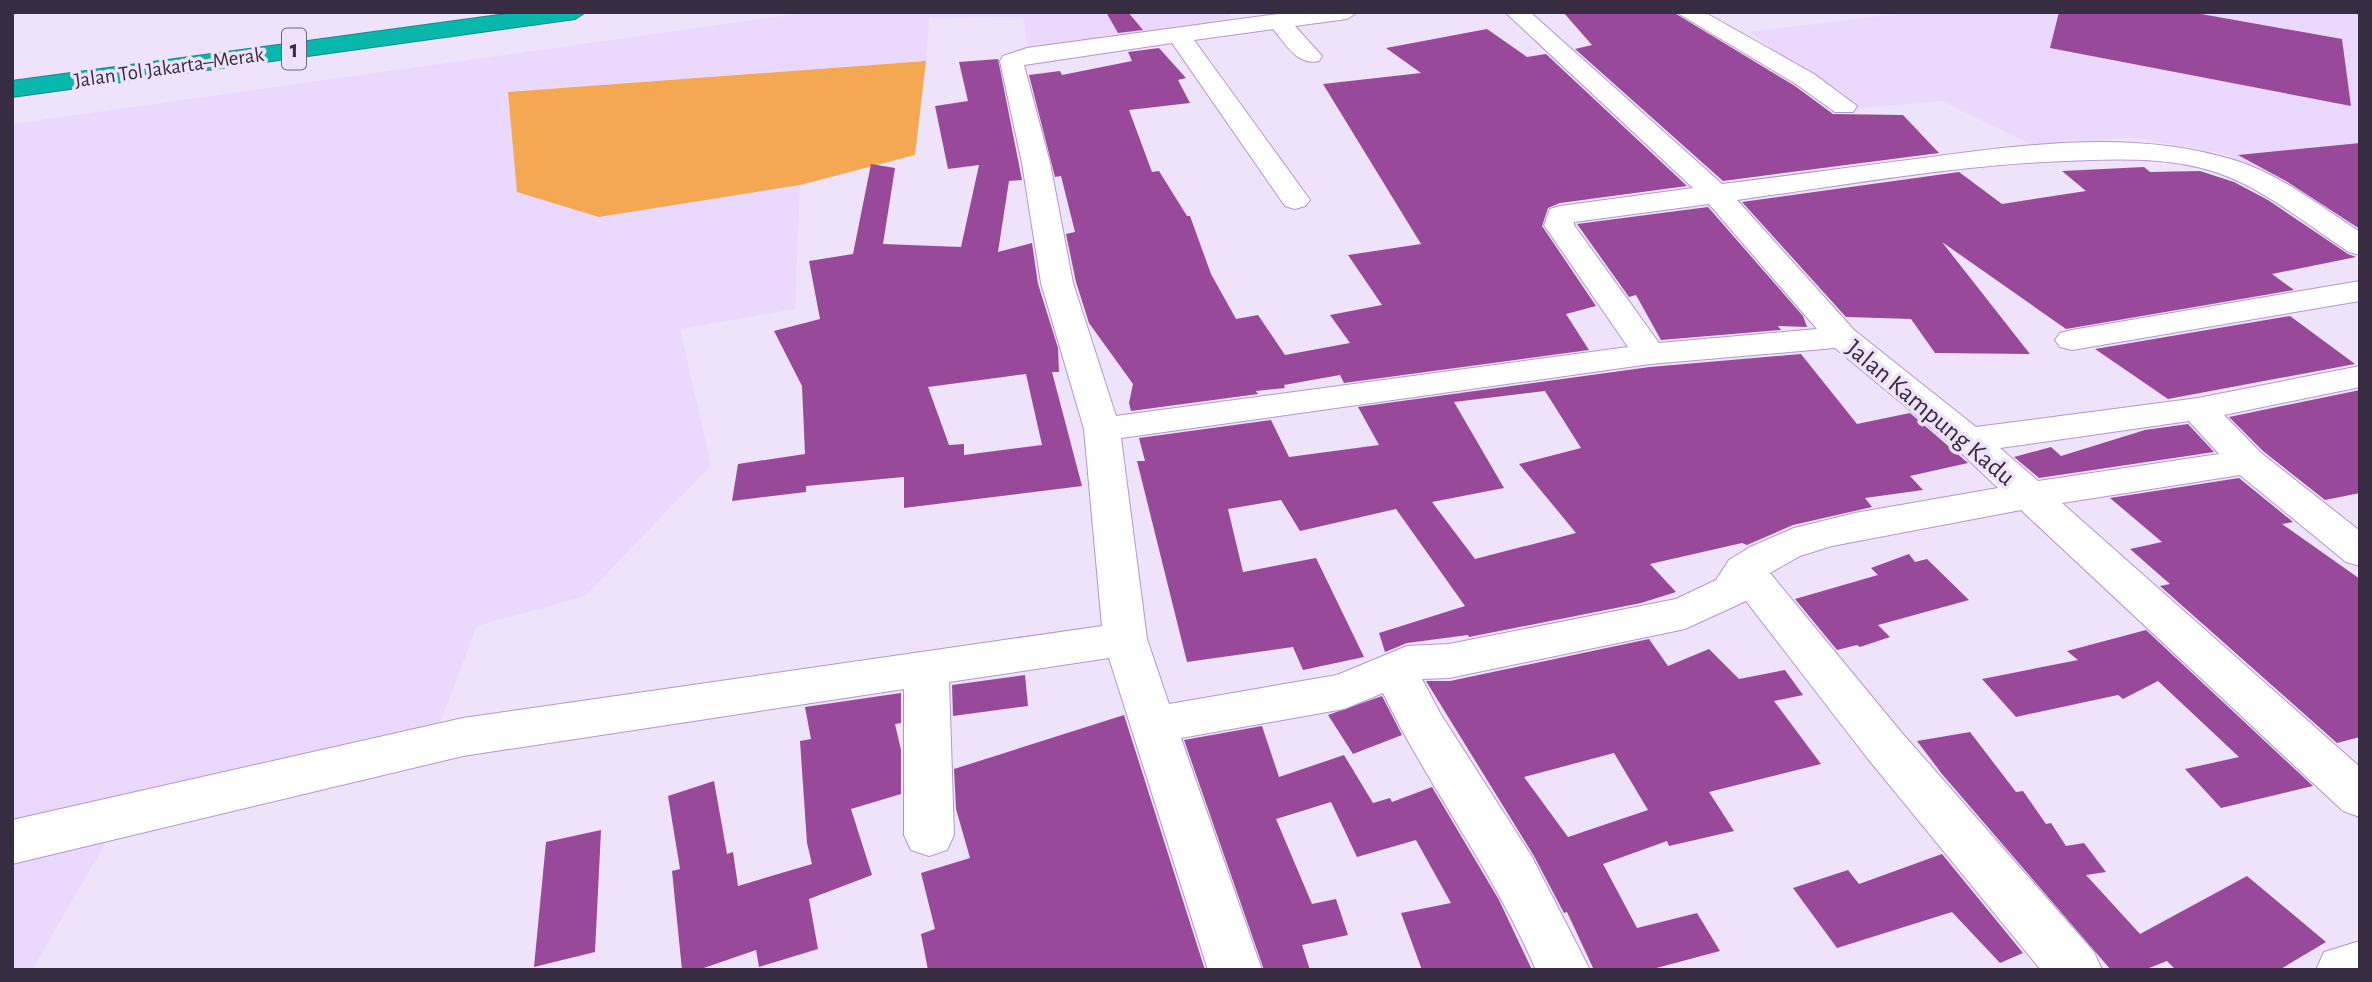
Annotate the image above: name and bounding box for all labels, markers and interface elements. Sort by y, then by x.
road number: 1 [282,28,306,70]
street label: Jalan Tol Jakarta–Merak [73,44,266,91]
street label: Jalan Kampung Kadu [1841,335,2020,491]

